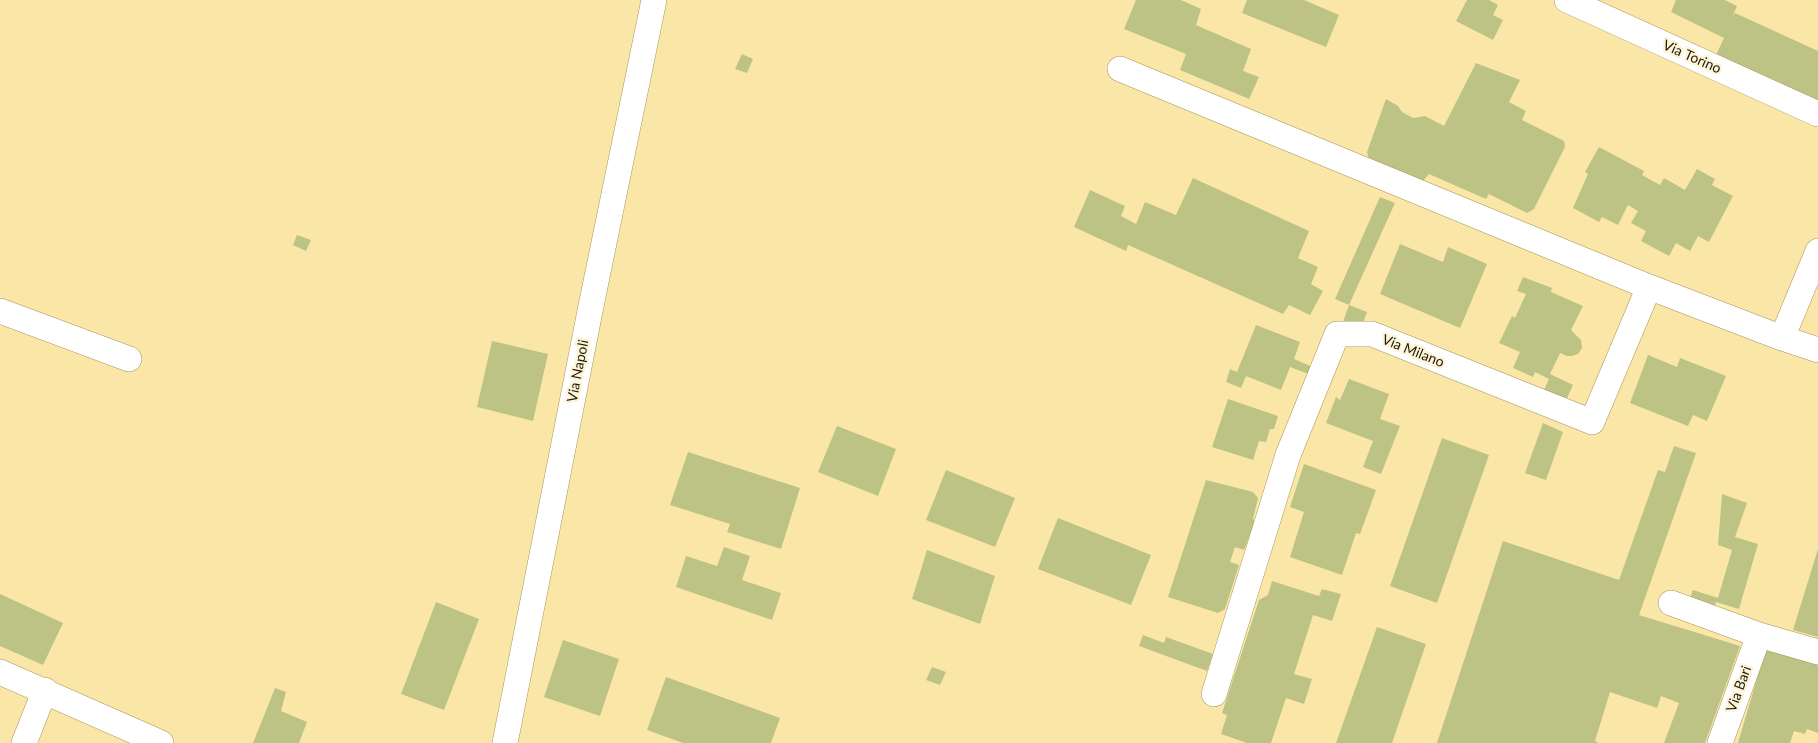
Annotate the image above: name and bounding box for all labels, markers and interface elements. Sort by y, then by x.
street label: Via Torino [1660,37,1724,77]
street label: Via Milano [1379,331,1447,371]
street label: Via Napoli [564,338,592,404]
street label: Via Bari [1723,664,1755,714]

